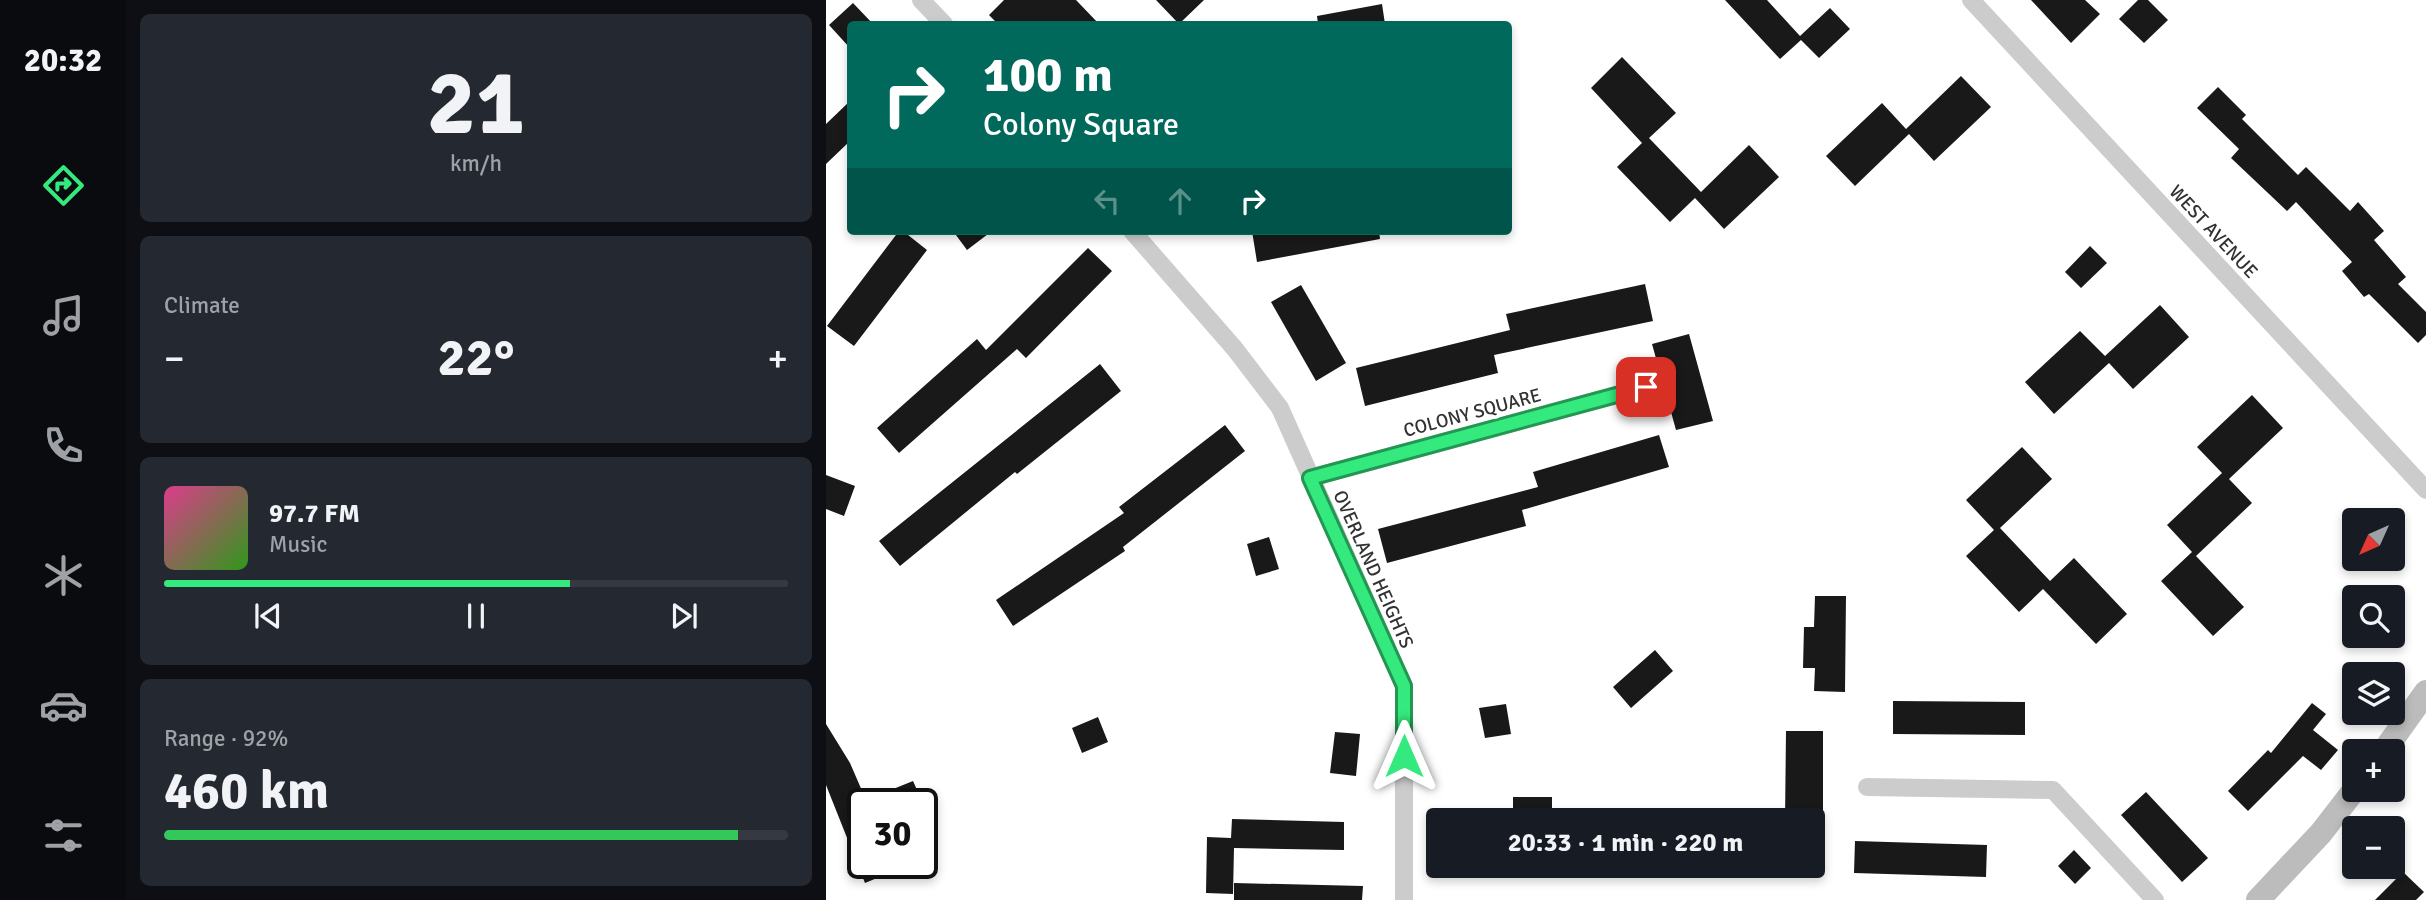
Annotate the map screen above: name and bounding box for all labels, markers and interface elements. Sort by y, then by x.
text: 20:32 [24,41,102,80]
text: 100 m [983,45,1113,105]
text: 21 [427,47,525,160]
icon: right [868,49,959,140]
text: Colony Square [983,105,1179,144]
text: km/h [450,149,502,178]
icon: directions [39,161,88,210]
street label: WEST AVENUE [2164,180,2263,283]
icon: left [1088,182,1126,220]
icon: ahead [1161,182,1199,220]
icon: right [1234,182,1272,220]
icon: music [39,291,88,340]
text: Climate [164,291,240,320]
text: 22° [438,326,514,390]
text: − [164,335,185,382]
text: + [767,335,788,382]
pin [1616,357,1676,417]
icon: arrive [1627,368,1665,406]
street label: COLONY SQUARE [1401,383,1544,443]
icon: phone [39,421,88,470]
street label: OVERLAND HEIGHTS [1328,487,1419,652]
text: 97.7 FM [269,498,360,530]
north arrow [2342,508,2404,570]
map controls [2342,508,2405,879]
text: Music [269,530,327,559]
icon: climate [39,551,88,600]
button: search [2342,585,2405,648]
icon: previous [249,597,287,635]
icon: pause [457,597,495,635]
icon: next [665,597,703,635]
button: layers [2342,662,2405,725]
icon: car [39,681,88,730]
position arrow [1367,719,1441,793]
text: Range · 92% [164,724,288,753]
button: + [2342,739,2405,802]
text: 460 km [164,759,329,823]
speed limit sign: 30 [847,788,938,879]
icon: filters [39,811,88,860]
button: − [2342,816,2405,879]
text: 20:33 · 1 min · 220 m [1508,827,1743,859]

